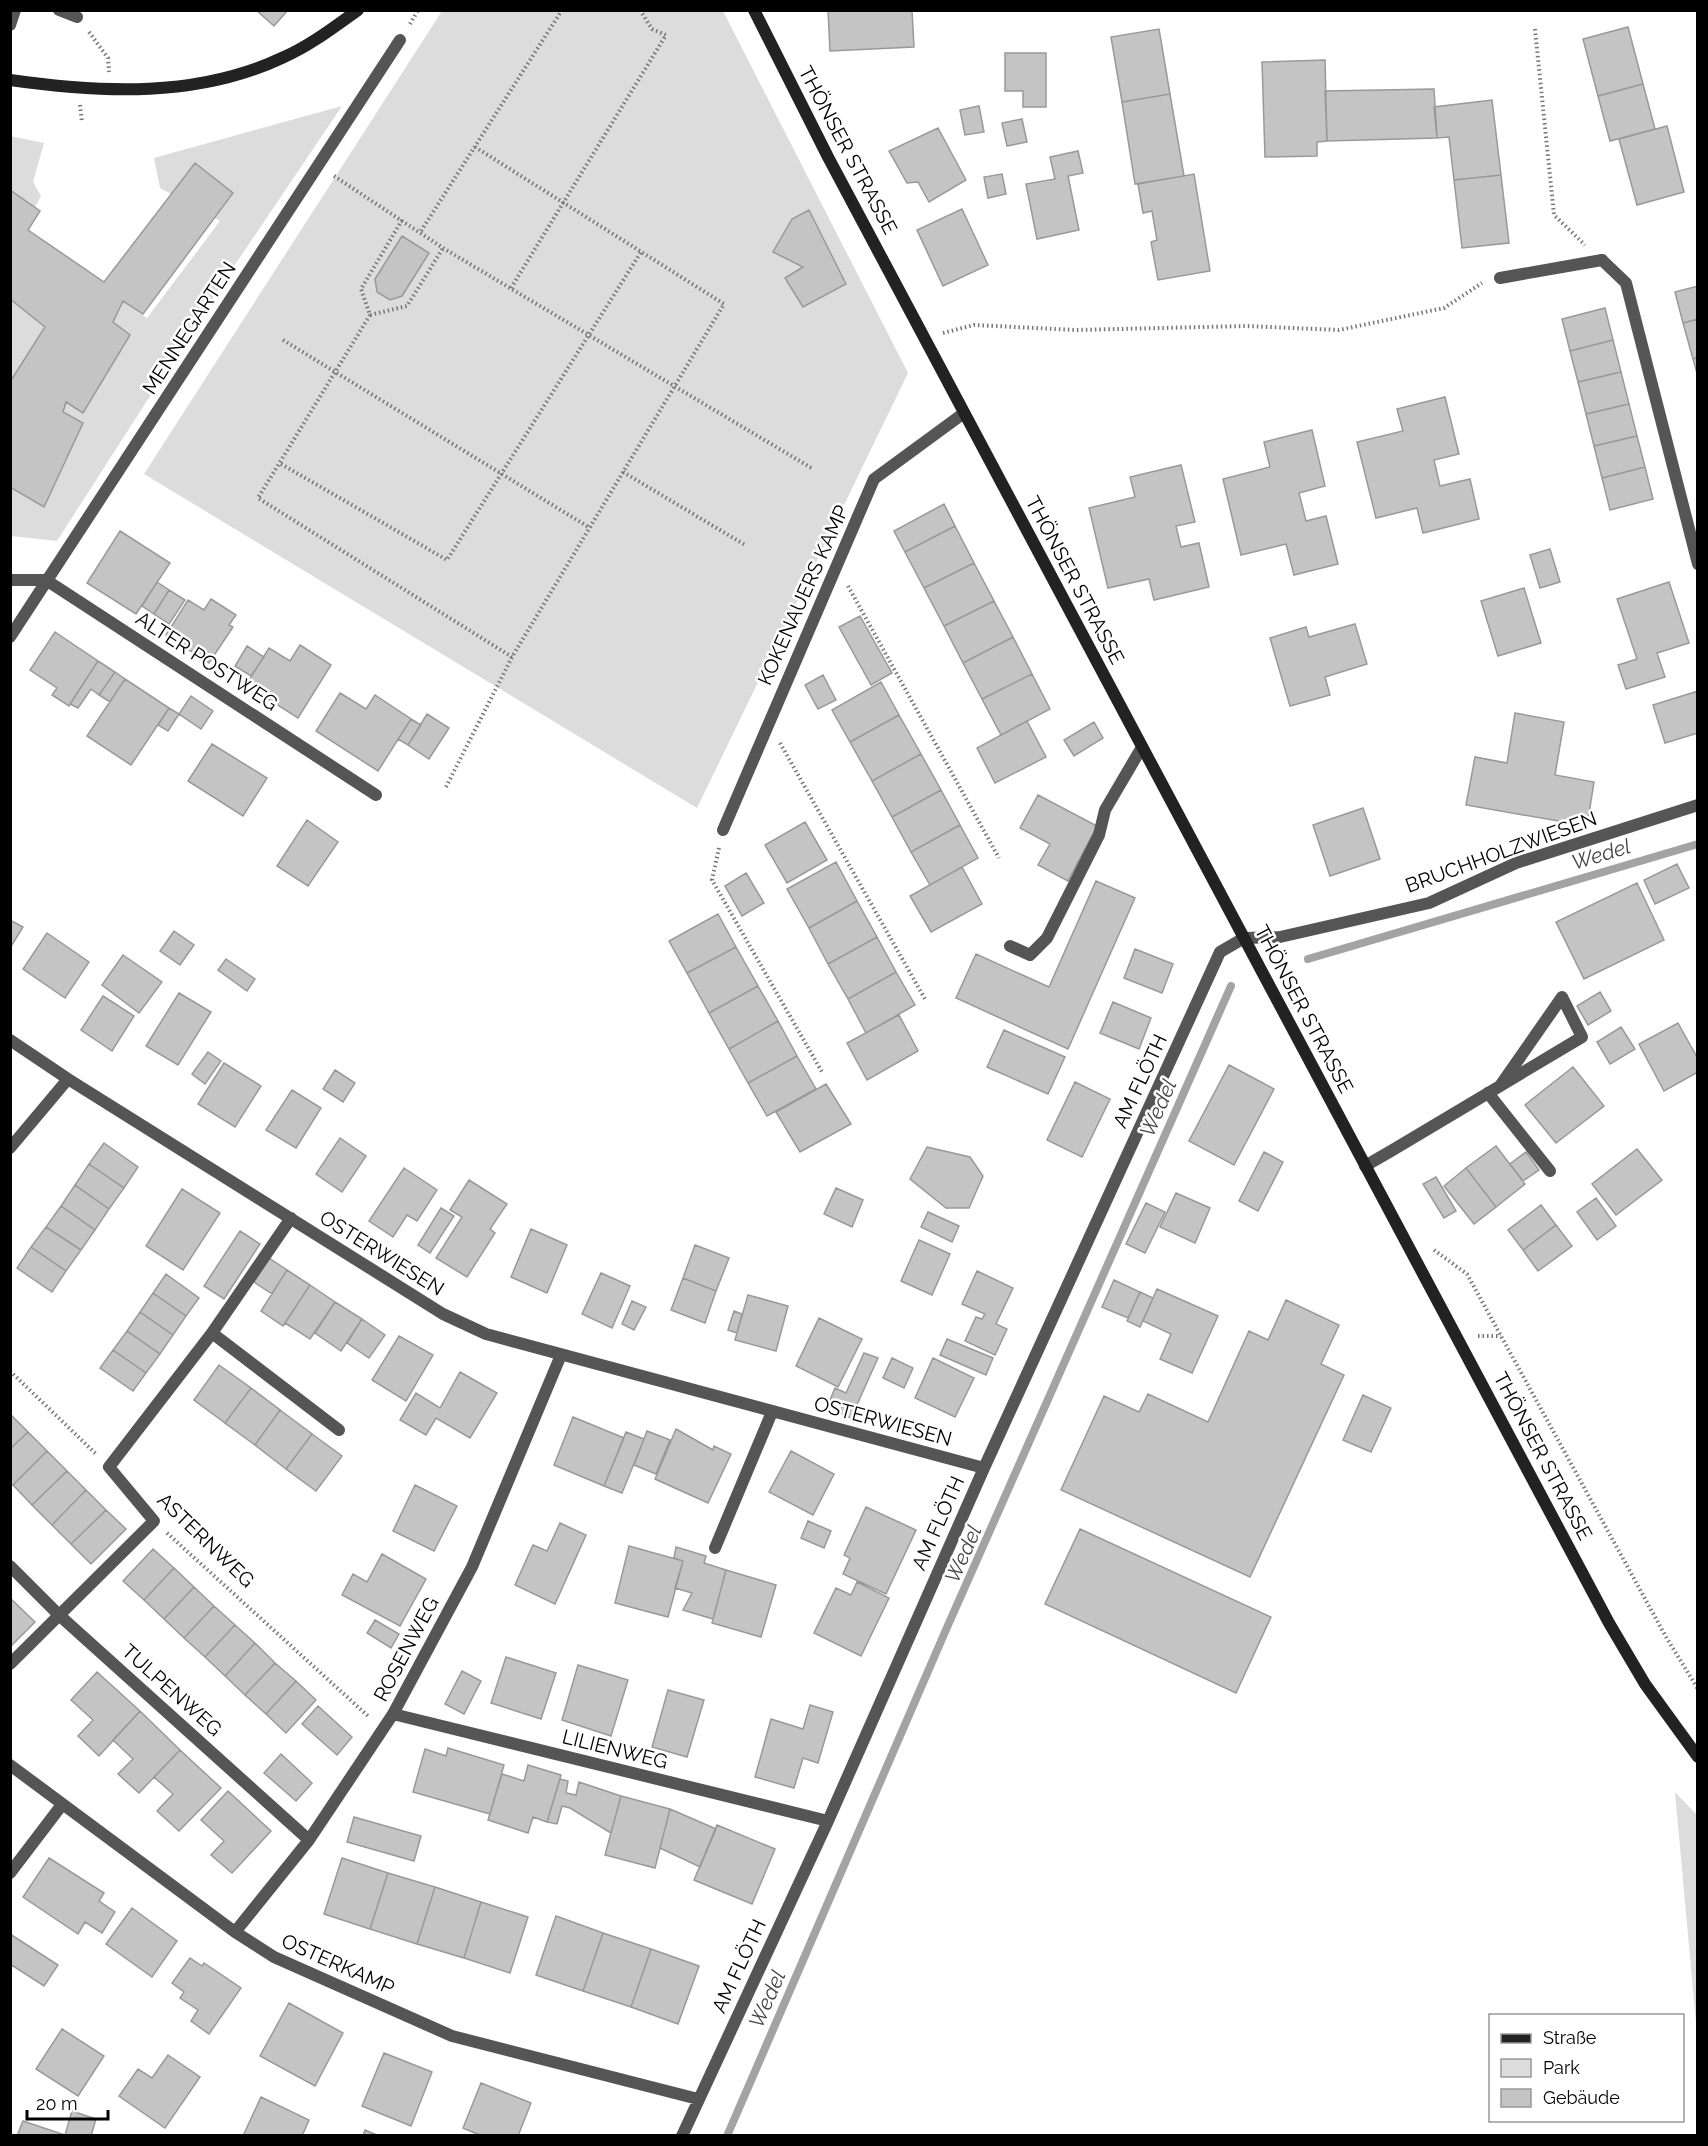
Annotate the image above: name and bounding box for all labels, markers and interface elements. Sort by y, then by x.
street label: THÖNSER STRASSE [794,62,902,238]
street label: MENNEGARTEN [137,257,241,399]
street label: THÖNSER STRASSE [1021,492,1129,668]
street label: KOKENAUERS KAMP [752,501,854,689]
street label: ALTER POSTWEG [132,606,282,716]
street label: BRUCHHOLZWIESEN [1402,806,1600,898]
water label: Wedel [1569,833,1633,875]
street label: THÖNSER STRASSE [1250,921,1358,1097]
street label: AM FLÖTH [1108,1030,1172,1132]
water label: Wedel [1134,1075,1182,1141]
street label: OSTERWIESEN [315,1205,449,1301]
street label: THÖNSER STRASSE [1489,1368,1597,1544]
street label: OSTERWIESEN [811,1391,955,1451]
street label: AM FLÖTH [907,1472,969,1574]
street label: ASTERNWEG [153,1488,259,1592]
water label: Wedel [939,1521,987,1587]
street label: ROSENWEG [368,1593,444,1705]
street label: TULPENWEG [117,1639,227,1741]
street label: LILIENWEG [560,1724,670,1774]
street label: AM FLÖTH [707,1915,771,2017]
street label: OSTERKAMP [278,1928,398,2000]
water label: Wedel [743,1966,791,2032]
legend [1489,2014,1684,2122]
text: Straße [1543,2027,1597,2048]
text: Park [1543,2057,1580,2078]
scale bar [27,2083,108,2121]
text: Gebäude [1543,2087,1620,2108]
text: 20 m [36,2093,78,2114]

